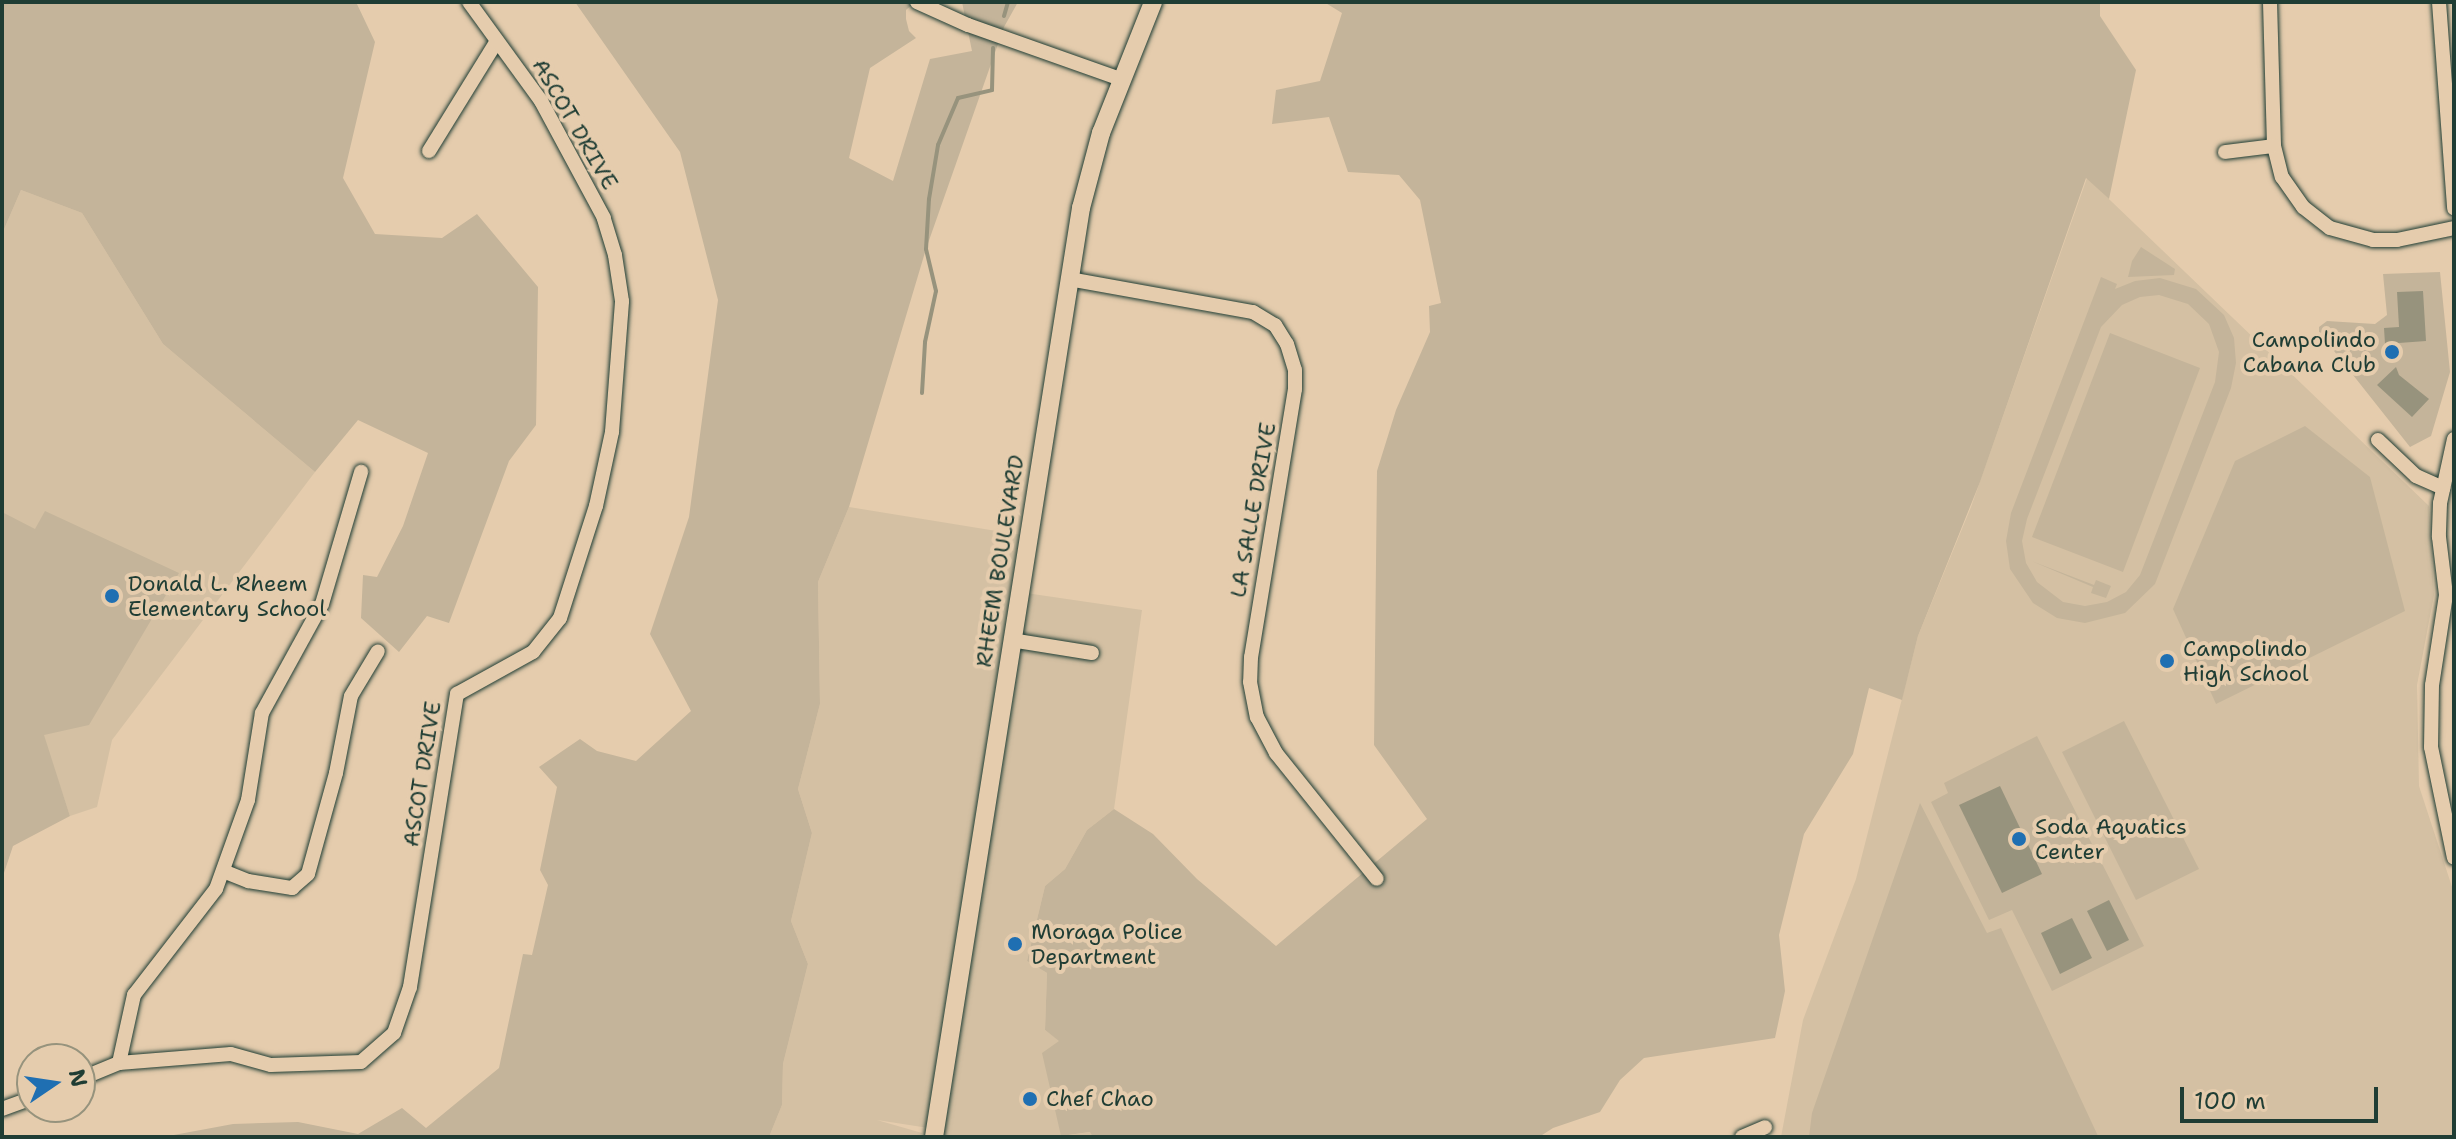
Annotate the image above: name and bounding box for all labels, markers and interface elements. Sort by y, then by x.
street label: ASCOT DRIVE [527,54,623,194]
place label: Campolindo Cabana Club [2243,326,2376,378]
marker: Campolindo Cabana Club [2383,343,2401,361]
street label: LA SALLE DRIVE [1225,420,1281,600]
street label: RHEEM BOULEVARD [970,453,1030,669]
place label: Donald L. Rheem Elementary School [128,570,326,622]
marker: Donald L. Rheem Elementary School [103,587,121,605]
place label: Campolindo High School [2183,635,2309,686]
marker: Campolindo High School [2158,652,2176,670]
street label: ASCOT DRIVE [397,699,447,849]
place label: Soda Aquatics Center [2035,813,2187,864]
marker: Soda Aquatics Center [2010,830,2028,848]
place label: Moraga Police Department [1031,918,1183,970]
marker: Moraga Police Department [1006,935,1024,953]
north arrow [16,1043,96,1123]
text: N [62,1066,94,1090]
scale bar [2184,1071,2382,1121]
text: 100 m [2194,1085,2266,1117]
place label: Chef Chao [1046,1086,1154,1112]
marker: Chef Chao [1021,1090,1039,1108]

